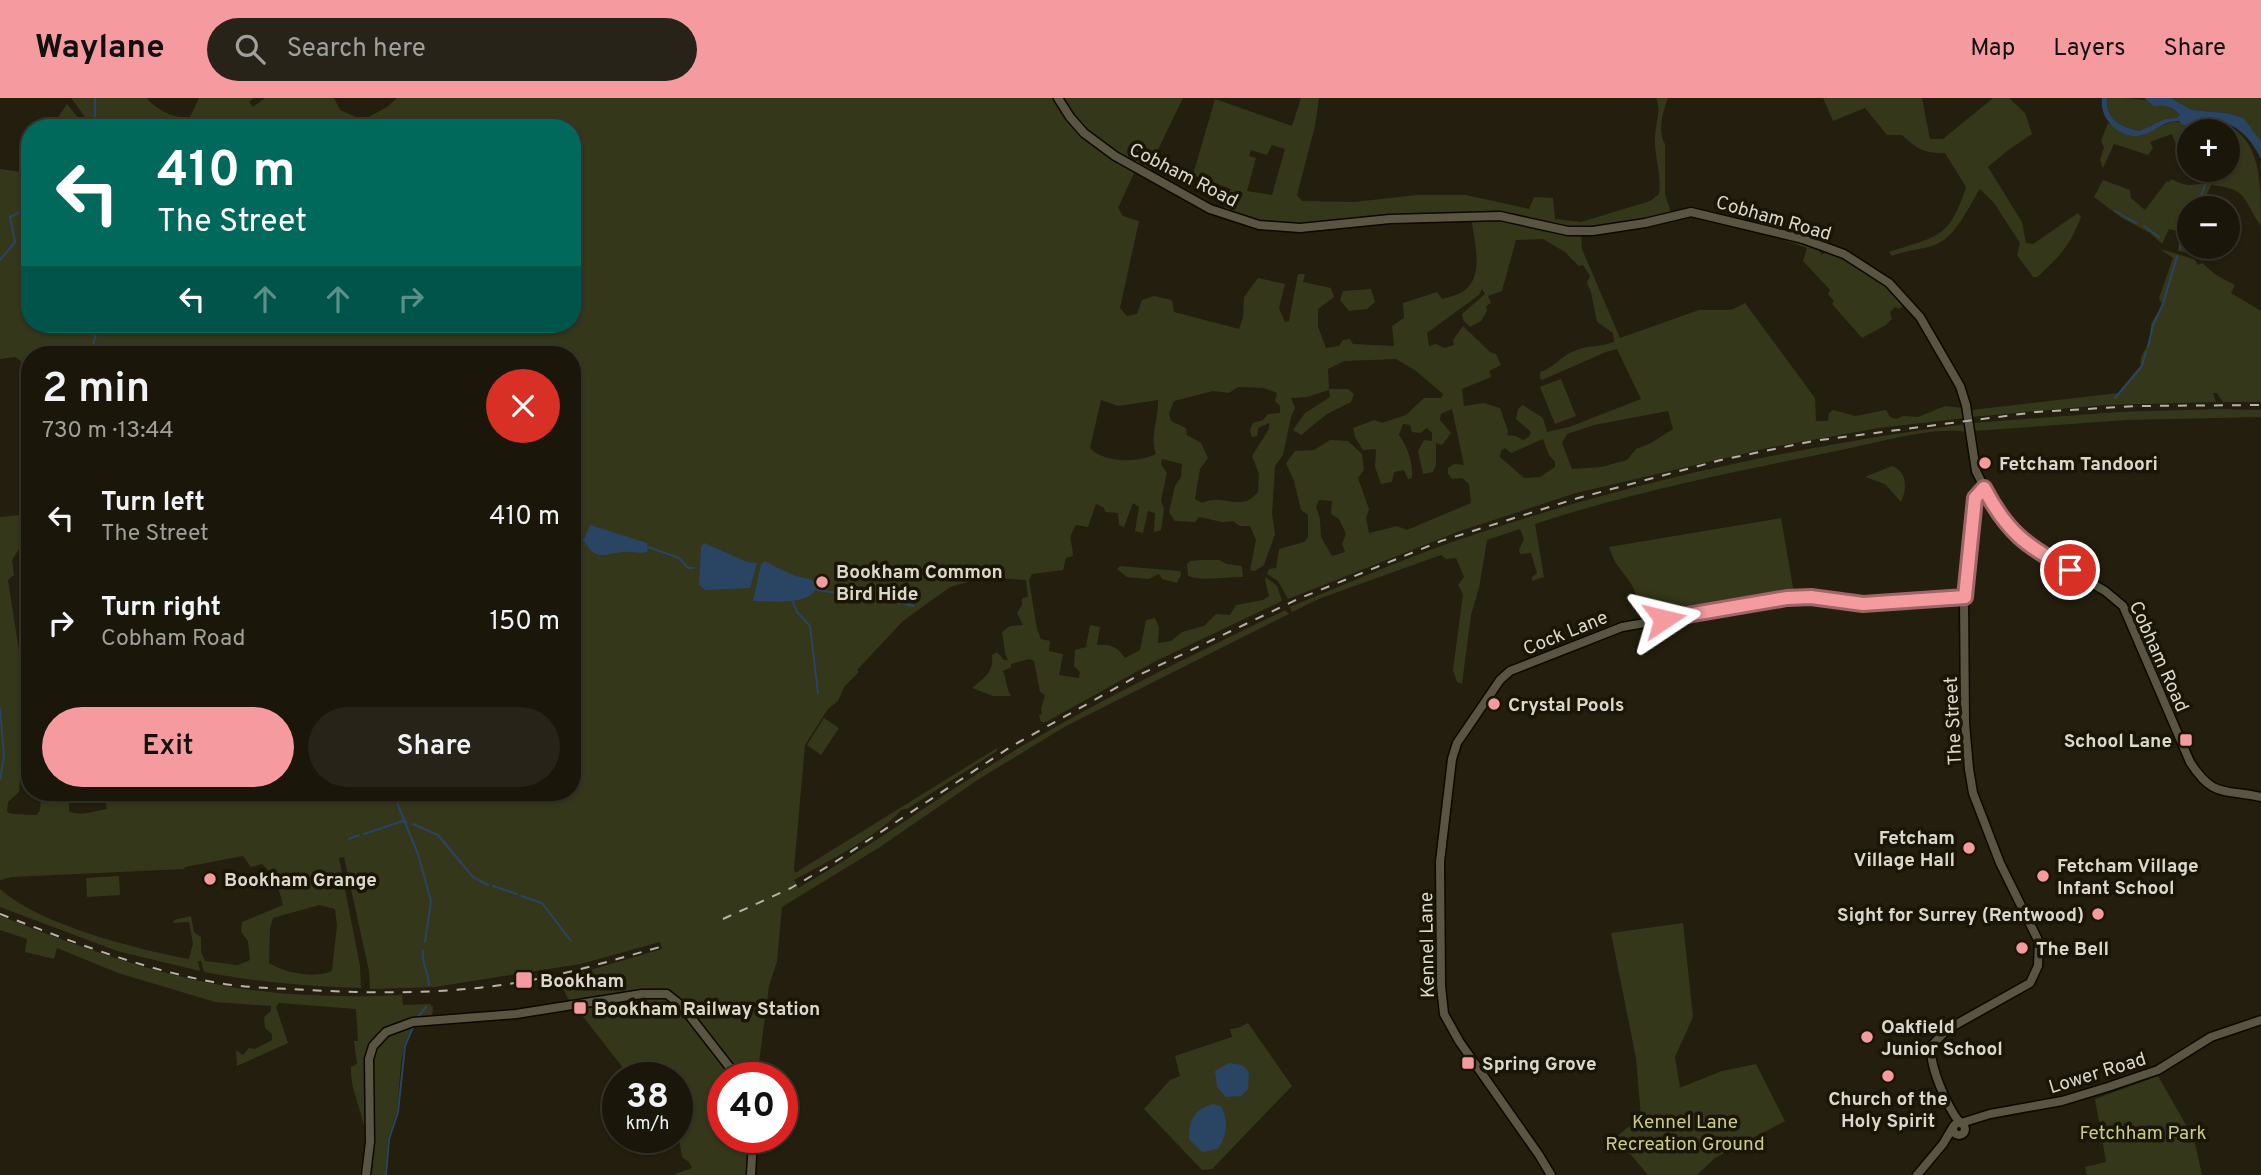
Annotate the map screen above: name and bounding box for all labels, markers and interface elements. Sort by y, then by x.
search box [207,18,697,81]
text: Waylane [35,28,165,70]
icon: search [231,30,269,68]
text: Search here [287,33,426,66]
text: Map [1970,34,2015,64]
text: Layers [2053,34,2125,64]
text: Share [2163,34,2226,64]
map controls [2177,119,2240,259]
button: + [2177,119,2240,182]
street label: Cobham Road [1125,138,1242,214]
text: 410 m [157,142,295,204]
icon: left [42,147,133,238]
street label: Cobham Road [1713,191,1834,247]
button: − [2177,196,2240,259]
text: The Street [157,203,307,243]
icon: left [173,280,211,318]
icon: ahead [246,280,284,318]
icon: ahead [319,280,357,318]
icon: right [392,280,430,318]
text: 2 min [42,364,150,417]
button: close [486,369,560,443]
text: 730 m · 13:44 [42,417,174,446]
place label: Fetcham Tandoori [1999,453,2158,477]
marker: Fetcham Tandoori [1977,455,1993,471]
text: Turn left [101,487,205,520]
icon: left [42,499,80,537]
text: 410 m [489,501,560,534]
text: The Street [101,520,209,549]
pin [2040,540,2100,600]
icon: arrive [2051,551,2089,589]
place label: Bookham Common Bird Hide [836,561,1003,607]
marker: Bookham Common Bird Hide [814,574,830,590]
position arrow [1627,582,1701,656]
text: Turn right [101,592,221,625]
street label: Cobham Road [2123,597,2193,716]
icon: right [42,604,80,642]
text: 150 m [489,606,560,639]
street label: Cock Lane [1520,606,1612,662]
text: Cobham Road [101,625,245,654]
street label: The Street [1940,676,1968,766]
place label: Crystal Pools [1508,694,1624,718]
marker: Crystal Pools [1486,696,1502,712]
button: Exit [42,707,294,787]
button: Share [308,707,560,787]
place label: School Lane [2064,730,2172,754]
marker: School Lane [2178,732,2194,748]
place label: Fetcham Village Hall [1853,827,1955,873]
marker: Fetcham Village Hall [1961,840,1977,856]
place label: Fetcham Village Infant School [2057,855,2199,901]
marker: Fetcham Village Infant School [2035,868,2051,884]
place label: Bookham Grange [224,869,377,893]
marker: Bookham Grange [202,871,218,887]
street label: Kennel Lane [1415,892,1441,998]
place label: Sight for Surrey (Rentwood) [1837,904,2084,928]
marker: Sight for Surrey (Rentwood) [2090,906,2106,922]
place label: The Bell [2036,938,2109,962]
marker: The Bell [2014,940,2030,956]
marker: Bookham [514,970,534,990]
place label: Bookham [540,970,624,994]
place label: Bookham Railway Station [594,998,820,1022]
marker: Bookham Railway Station [572,1000,588,1016]
place label: Oakfield Junior School [1881,1016,2003,1062]
marker: Oakfield Junior School [1859,1029,1875,1045]
street label: Lower Road [2046,1048,2149,1100]
place label: Spring Grove [1482,1053,1597,1077]
marker: Spring Grove [1460,1055,1476,1071]
speed limit sign: 40 [707,1062,798,1153]
marker: Church of the Holy Spirit [1880,1068,1896,1084]
text: 38 [626,1076,669,1120]
place label: Church of the Holy Spirit [1828,1088,1948,1134]
park label: Kennel Lane Recreation Ground [1605,1111,1765,1157]
text: km/h [626,1113,669,1136]
park label: Fetchham Park [2079,1122,2207,1146]

